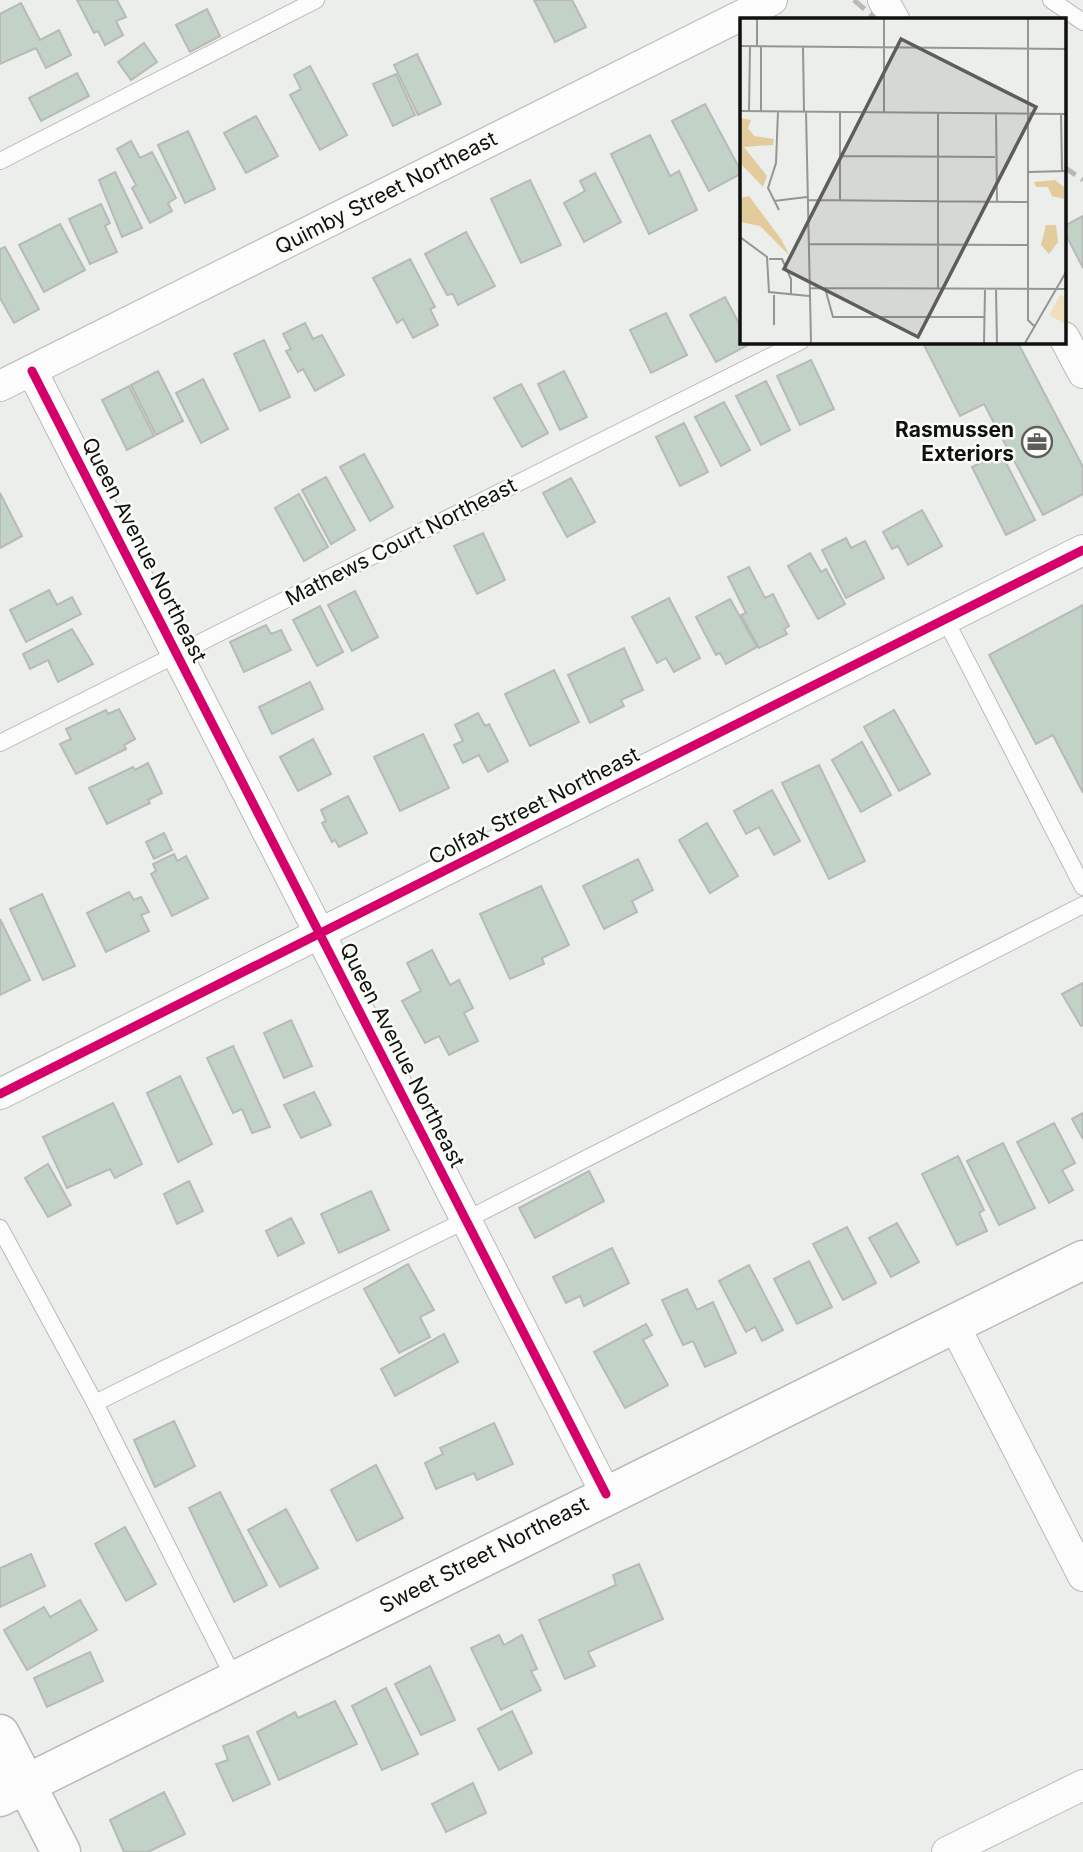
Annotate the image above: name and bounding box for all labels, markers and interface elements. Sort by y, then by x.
inset map [740,18,1066,343]
street label: Quimby Street Northeast [271,126,501,259]
place label: Rasmussen Exteriors [895,417,1014,466]
office icon: Rasmussen Exteriors [1020,425,1054,459]
street label: Queen Avenue Northeast [77,433,212,667]
street label: Mathews Court Northeast [281,472,520,611]
street label: Colfax Street Northeast [424,741,643,870]
street label: Queen Avenue Northeast [335,938,470,1172]
street label: Sweet Street Northeast [375,1491,592,1618]

